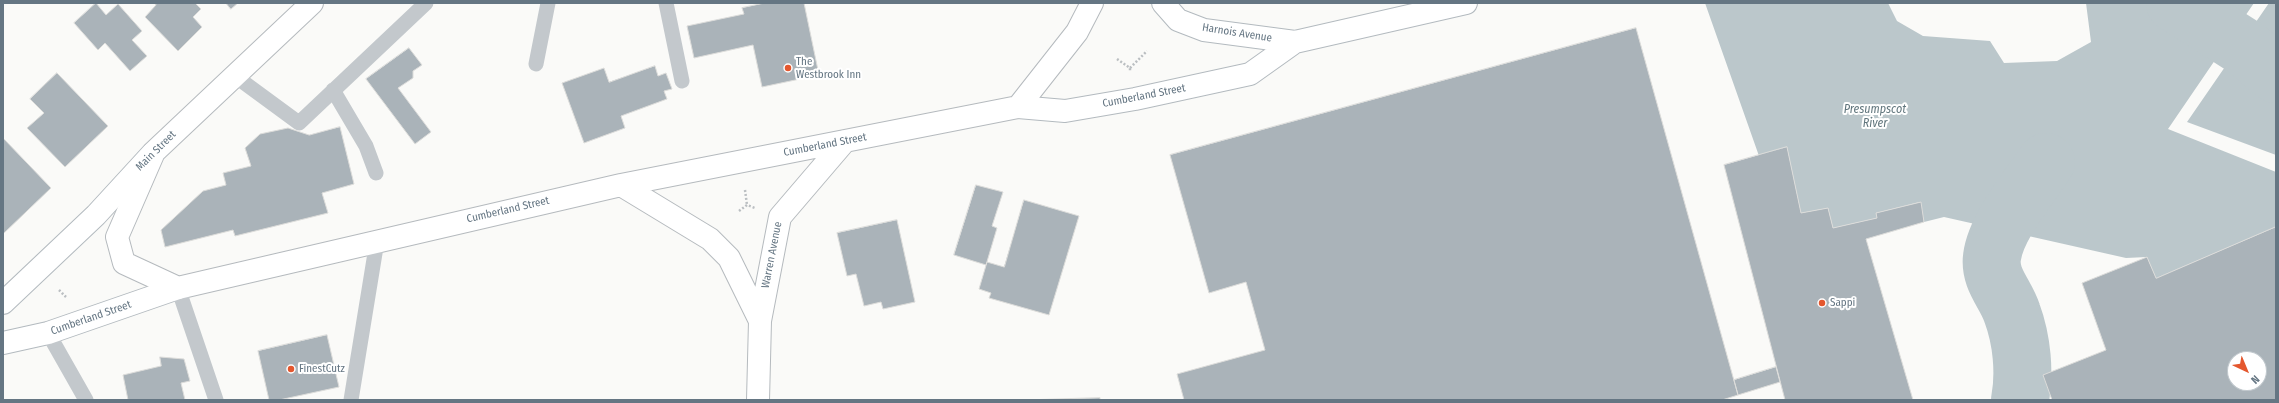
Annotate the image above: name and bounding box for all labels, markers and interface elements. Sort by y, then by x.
street label: Harnois Avenue [1201,21,1273,45]
place label: The Westbrook Inn [796,55,861,81]
marker: The Westbrook Inn [783,63,793,73]
street label: Cumberland Street [1101,81,1187,111]
water label: Presumpscot River [1844,103,1906,131]
street label: Main Street [133,128,179,174]
street label: Cumberland Street [782,130,868,160]
street label: Cumberland Street [465,194,551,226]
street label: Warren Avenue [759,221,785,289]
place label: Sappi [1830,296,1855,310]
street label: Cumberland Street [49,298,133,338]
marker: Sappi [1817,298,1827,308]
north arrow [2227,351,2267,391]
place label: FinestCutz [299,362,345,376]
marker: FinestCutz [286,364,296,374]
text: N [2248,372,2262,386]

